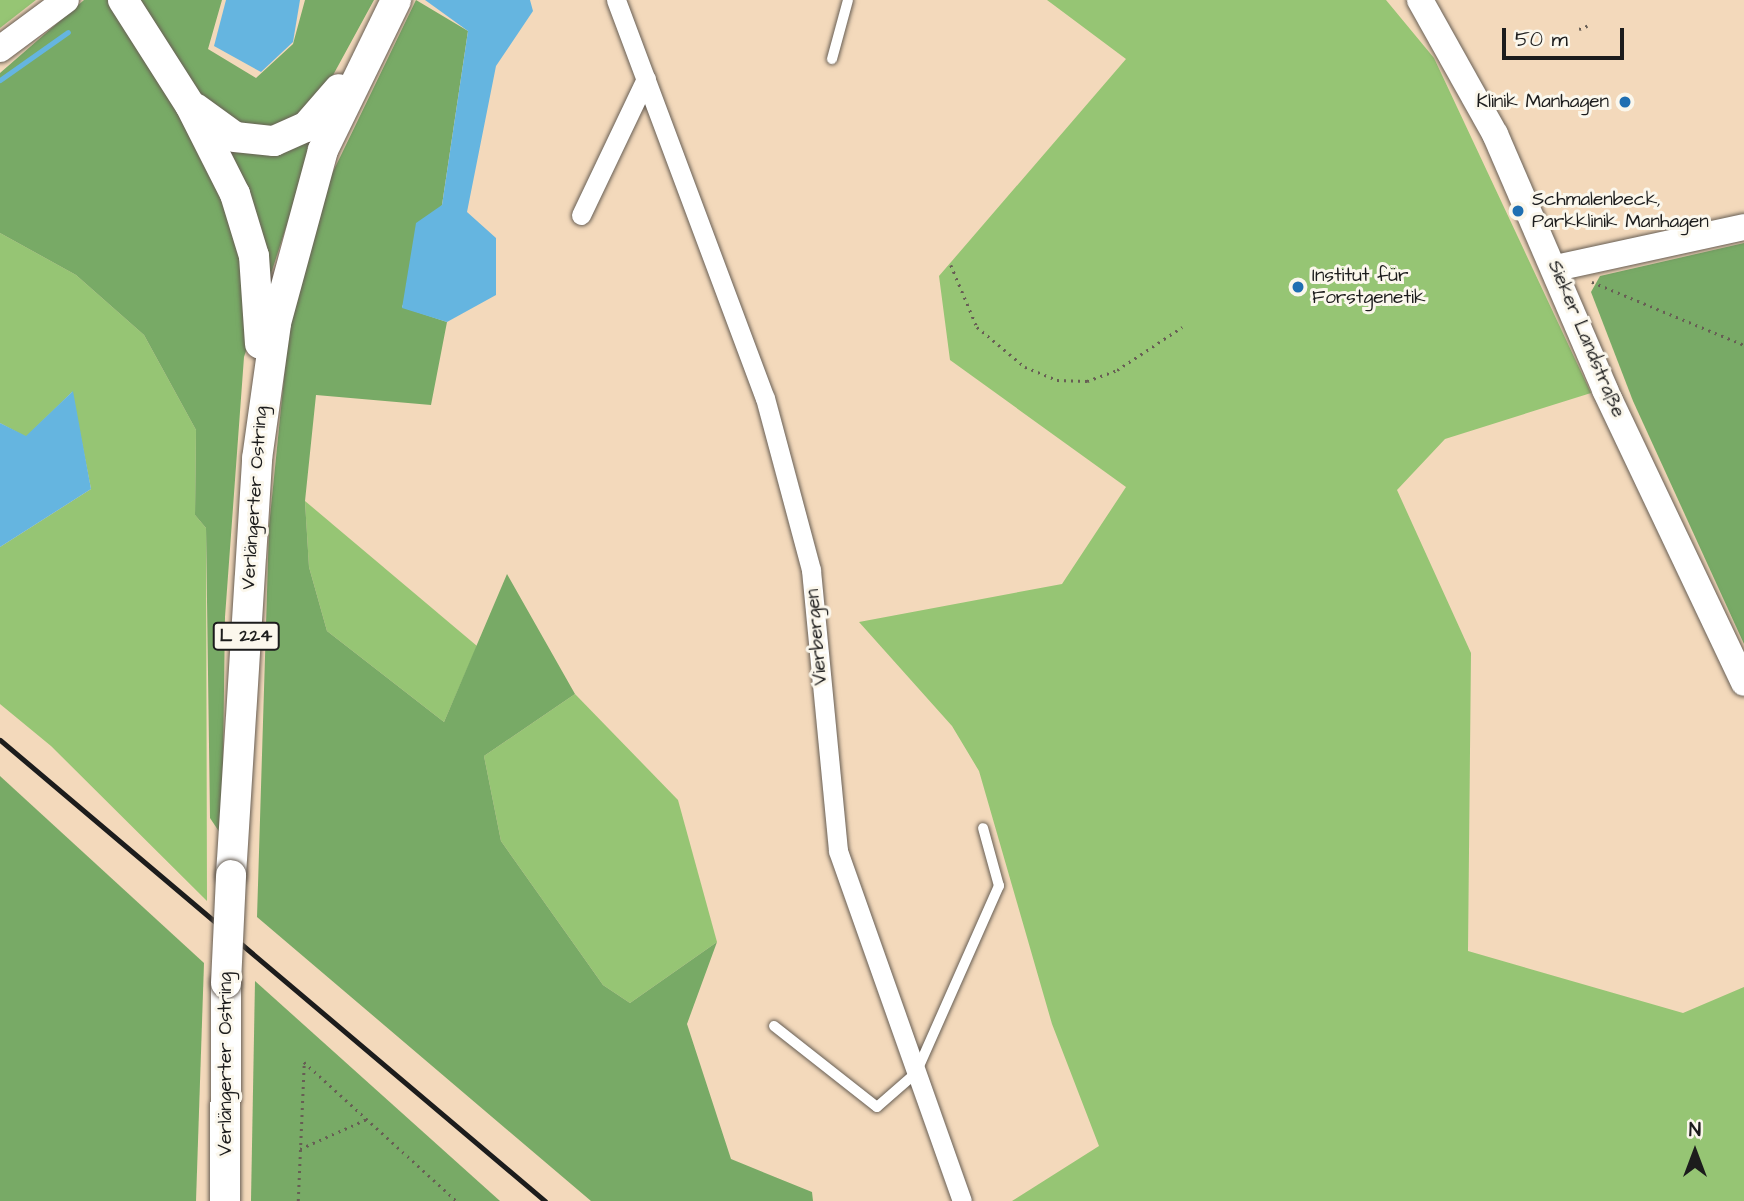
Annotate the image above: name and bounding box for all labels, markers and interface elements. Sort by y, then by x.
scale bar [1506,14,1628,58]
text: 50 m [1515,25,1568,54]
place label: Klinik Manhagen [1476,91,1609,113]
marker: Klinik Manhagen [1615,92,1635,112]
place label: Schmalenbeck, Parkklinik Manhagen [1532,189,1709,233]
marker: Schmalenbeck, Parkklinik Manhagen [1510,203,1526,219]
street label: Sieker Landstraße [1543,257,1629,421]
place label: Institut für Forstgenetik [1312,265,1426,309]
marker: Institut für Forstgenetik [1290,279,1306,295]
street label: Verlängerter Ostring [237,405,273,591]
street label: Vierbergen [801,588,833,686]
road number: L 224 [211,622,281,650]
street label: Verlängerter Ostring [215,972,237,1156]
north arrow [1660,1117,1730,1187]
text: N [1689,1117,1701,1144]

